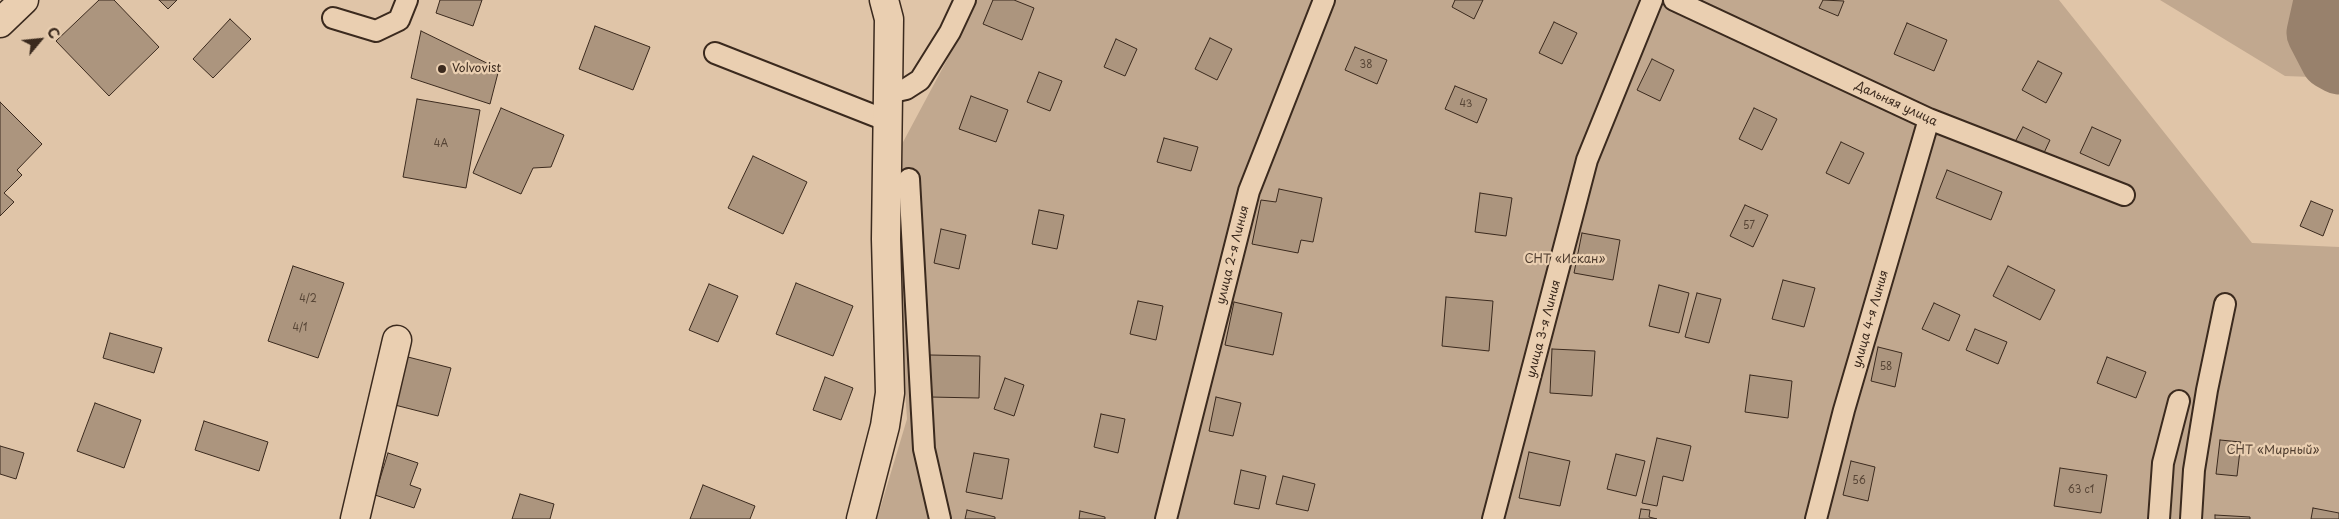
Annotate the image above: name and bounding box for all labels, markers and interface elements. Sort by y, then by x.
north arrow [15,15,65,65]
text: С [42,23,65,42]
house number: 38 [1360,59,1372,71]
place label: Volvovist [452,62,501,76]
marker: Volvovist [436,63,448,75]
street label: Дальняя улица [1852,79,1940,129]
house number: 43 [1460,98,1472,110]
house number: 4А [434,138,448,150]
street label: улица 2-я Линия [1214,204,1252,306]
house number: 57 [1743,220,1755,232]
park label: СНТ «Искан» [1525,253,1605,267]
street label: улица 4-я Линия [1850,269,1892,369]
street label: улица 3-я Линия [1524,278,1564,380]
house number: 4/2 [299,293,317,305]
house number: 4/1 [292,322,308,334]
house number: 58 [1880,361,1892,373]
park label: СНТ «Мирный» [2227,444,2319,458]
house number: 56 [1852,475,1866,487]
house number: 63 с1 [2068,484,2094,496]

